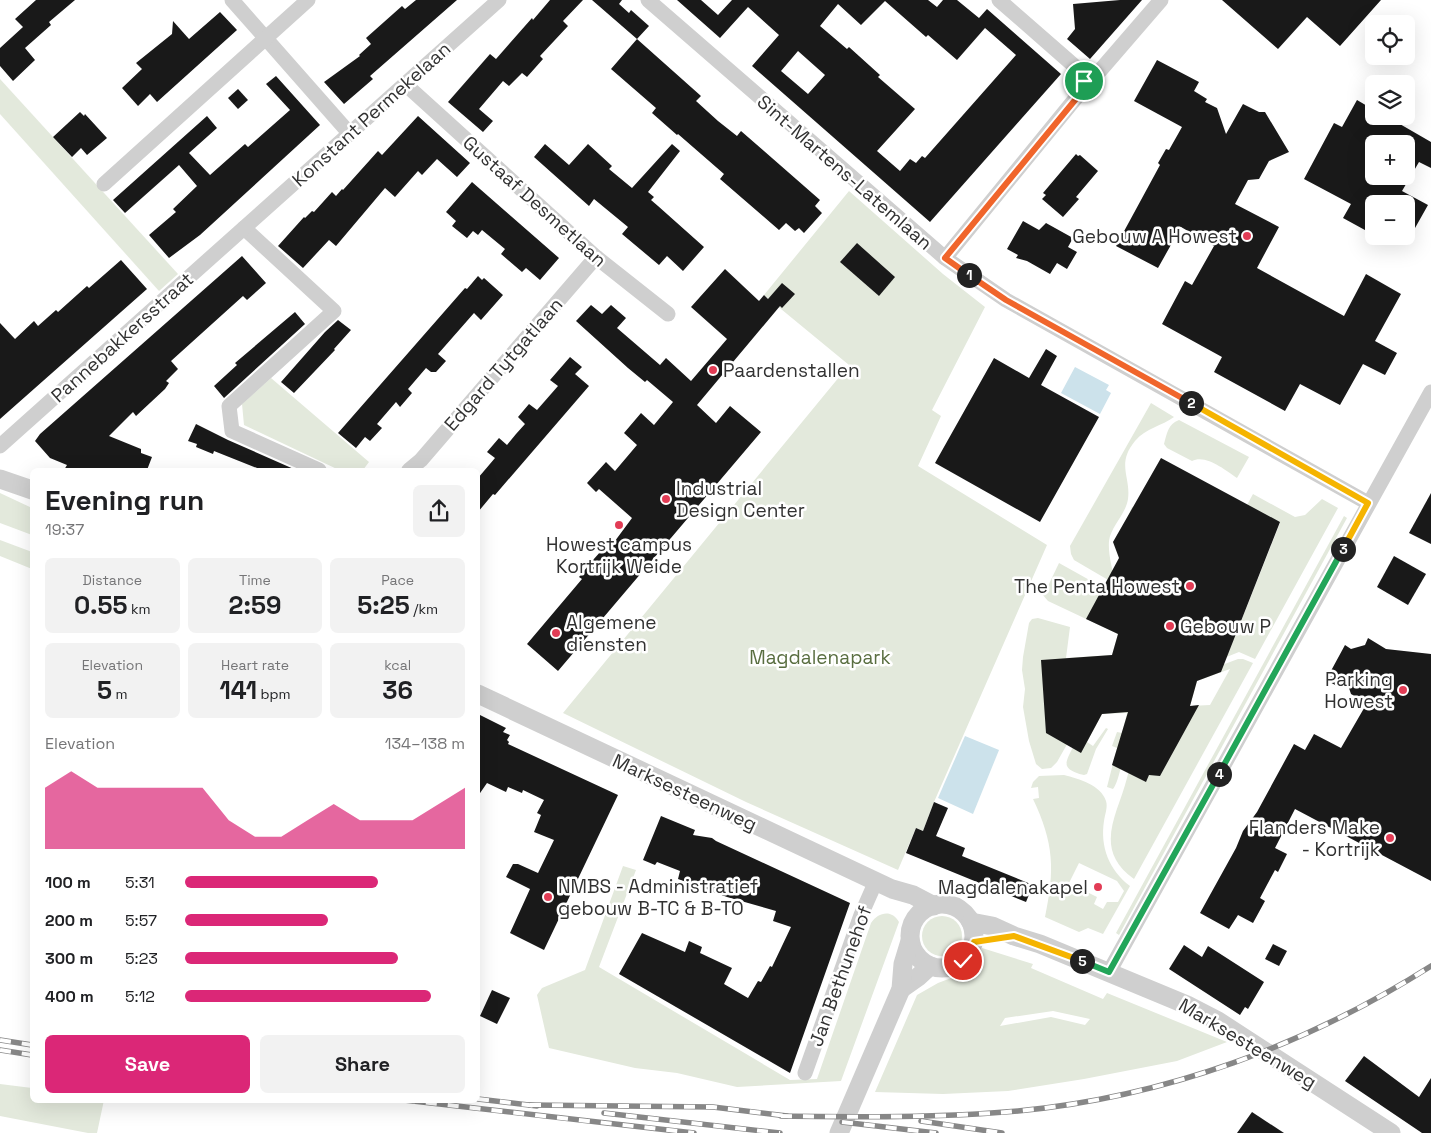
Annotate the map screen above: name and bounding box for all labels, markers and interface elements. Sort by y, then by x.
map controls [1365,15,1415,245]
button: locate [1365,15,1415,65]
street label: Konstant Permekelaan [287,36,456,192]
pin [1063,60,1105,102]
icon: arrive [1070,67,1098,95]
button: layers [1365,75,1415,125]
street label: Sint-Martens-Latemlaan [752,89,937,255]
street label: Gustaaf Desmetlaan [458,130,612,273]
button: + [1365,135,1415,185]
button: − [1365,195,1415,245]
place label: Gebouw A Howest [1072,224,1237,249]
marker: Gebouw A Howest [1241,230,1253,242]
pin: 1 [956,262,982,288]
text: 1 [966,266,973,284]
street label: Pannebakkersstraat [46,267,199,408]
street label: Edgard Tytgatlaan [439,292,568,436]
place label: Paardenstallen [723,358,860,383]
marker: Paardenstallen [707,364,719,376]
pin: 2 [1178,390,1204,416]
text: 2 [1187,394,1196,412]
place label: Industrial Design Center [676,476,805,523]
text: Evening run [45,482,204,518]
button: share [413,485,465,537]
marker: Industrial Design Center [660,493,672,505]
text: 19:37 [45,519,84,540]
marker: Howest campus Kortrijk Weide [613,519,625,531]
place label: Howest campus Kortrijk Weide [546,532,692,579]
pin: 3 [1330,536,1356,562]
text: 3 [1339,540,1348,558]
text: Distance [83,571,142,589]
text: Time [239,571,271,589]
text: Pace [381,571,414,589]
place label: The Penta Howest [1014,574,1180,599]
marker: The Penta Howest [1184,580,1196,592]
text: 0.55 [74,589,127,621]
text: 2:59 [229,589,281,621]
text: 5:25 [357,589,410,621]
text: km [127,600,151,618]
text: /km [410,600,438,618]
place label: Algemene diensten [566,610,657,657]
place label: Gebouw P [1180,614,1271,639]
marker: Gebouw P [1164,620,1176,632]
marker: Algemene diensten [550,627,562,639]
park label: Magdalenapark [749,645,891,670]
text: Elevation [82,656,143,674]
text: Heart rate [221,656,289,674]
text: kcal [384,656,411,674]
place label: Parking Howest [1324,667,1393,714]
text: 5 [97,674,112,706]
text: 141 [219,674,257,706]
text: 36 [382,674,413,706]
marker: Parking Howest [1397,684,1409,696]
text: m [112,685,128,703]
text: bpm [257,685,291,703]
text: Elevation [45,733,115,754]
text: 134–138 m [385,733,465,754]
street label: Marksesteenweg [609,748,761,837]
pin: 4 [1206,762,1232,786]
text: 4 [1215,765,1224,783]
place label: Flanders Make - Kortrijk [1249,815,1380,862]
marker: Flanders Make - Kortrijk [1384,832,1396,844]
text: 100 m [45,872,91,893]
text: 5:31 [125,872,155,893]
place label: NMBS - Administratief gebouw B-TC & B-TO [558,874,758,921]
place label: Magdalenakapel [938,875,1088,900]
marker: Magdalenakapel [1092,881,1104,893]
marker: NMBS - Administratief gebouw B-TC & B-TO [542,891,554,903]
street label: Jan Bethunehof [803,902,878,1050]
text: 200 m [45,910,93,931]
text: 5:57 [125,910,157,931]
pin [942,940,984,982]
icon: check [949,947,977,975]
text: 300 m [45,948,93,969]
text: 5:23 [125,948,158,969]
pin: 5 [1070,948,1094,974]
text: 5 [1078,952,1087,970]
text: 400 m [45,986,94,1007]
text: 5:12 [125,986,155,1007]
street label: Marksesteenweg [1174,992,1321,1094]
button: Save [45,1035,250,1093]
button: Share [260,1035,465,1093]

